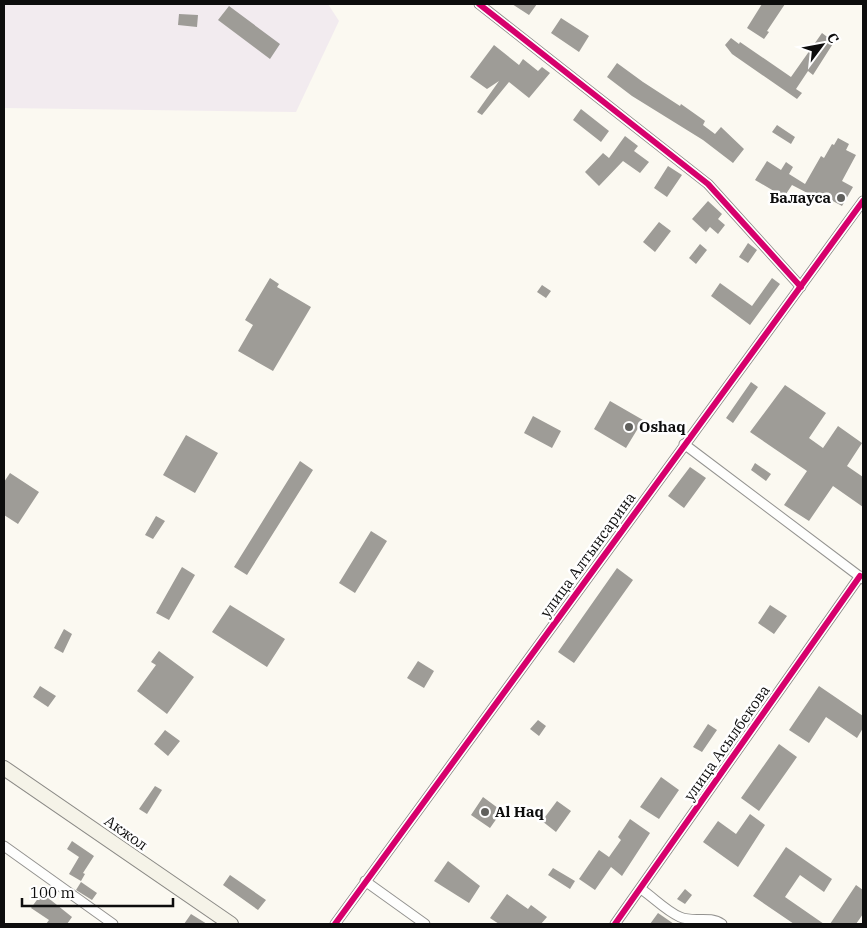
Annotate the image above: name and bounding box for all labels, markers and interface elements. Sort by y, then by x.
north arrow [797,20,847,70]
text: С [823,29,843,47]
place label: Балауса [769,188,831,207]
marker: Балауса [835,192,847,204]
place label: Oshaq [639,417,686,436]
marker: Oshaq [623,421,635,433]
street label: улица Алтынсарина [536,488,639,621]
street label: улица Асылбекова [680,681,774,804]
place label: Al Haq [495,802,545,821]
marker: Al Haq [479,806,491,818]
street label: Акжол [101,811,152,854]
scale bar [22,876,174,908]
text: 100 m [30,883,75,902]

